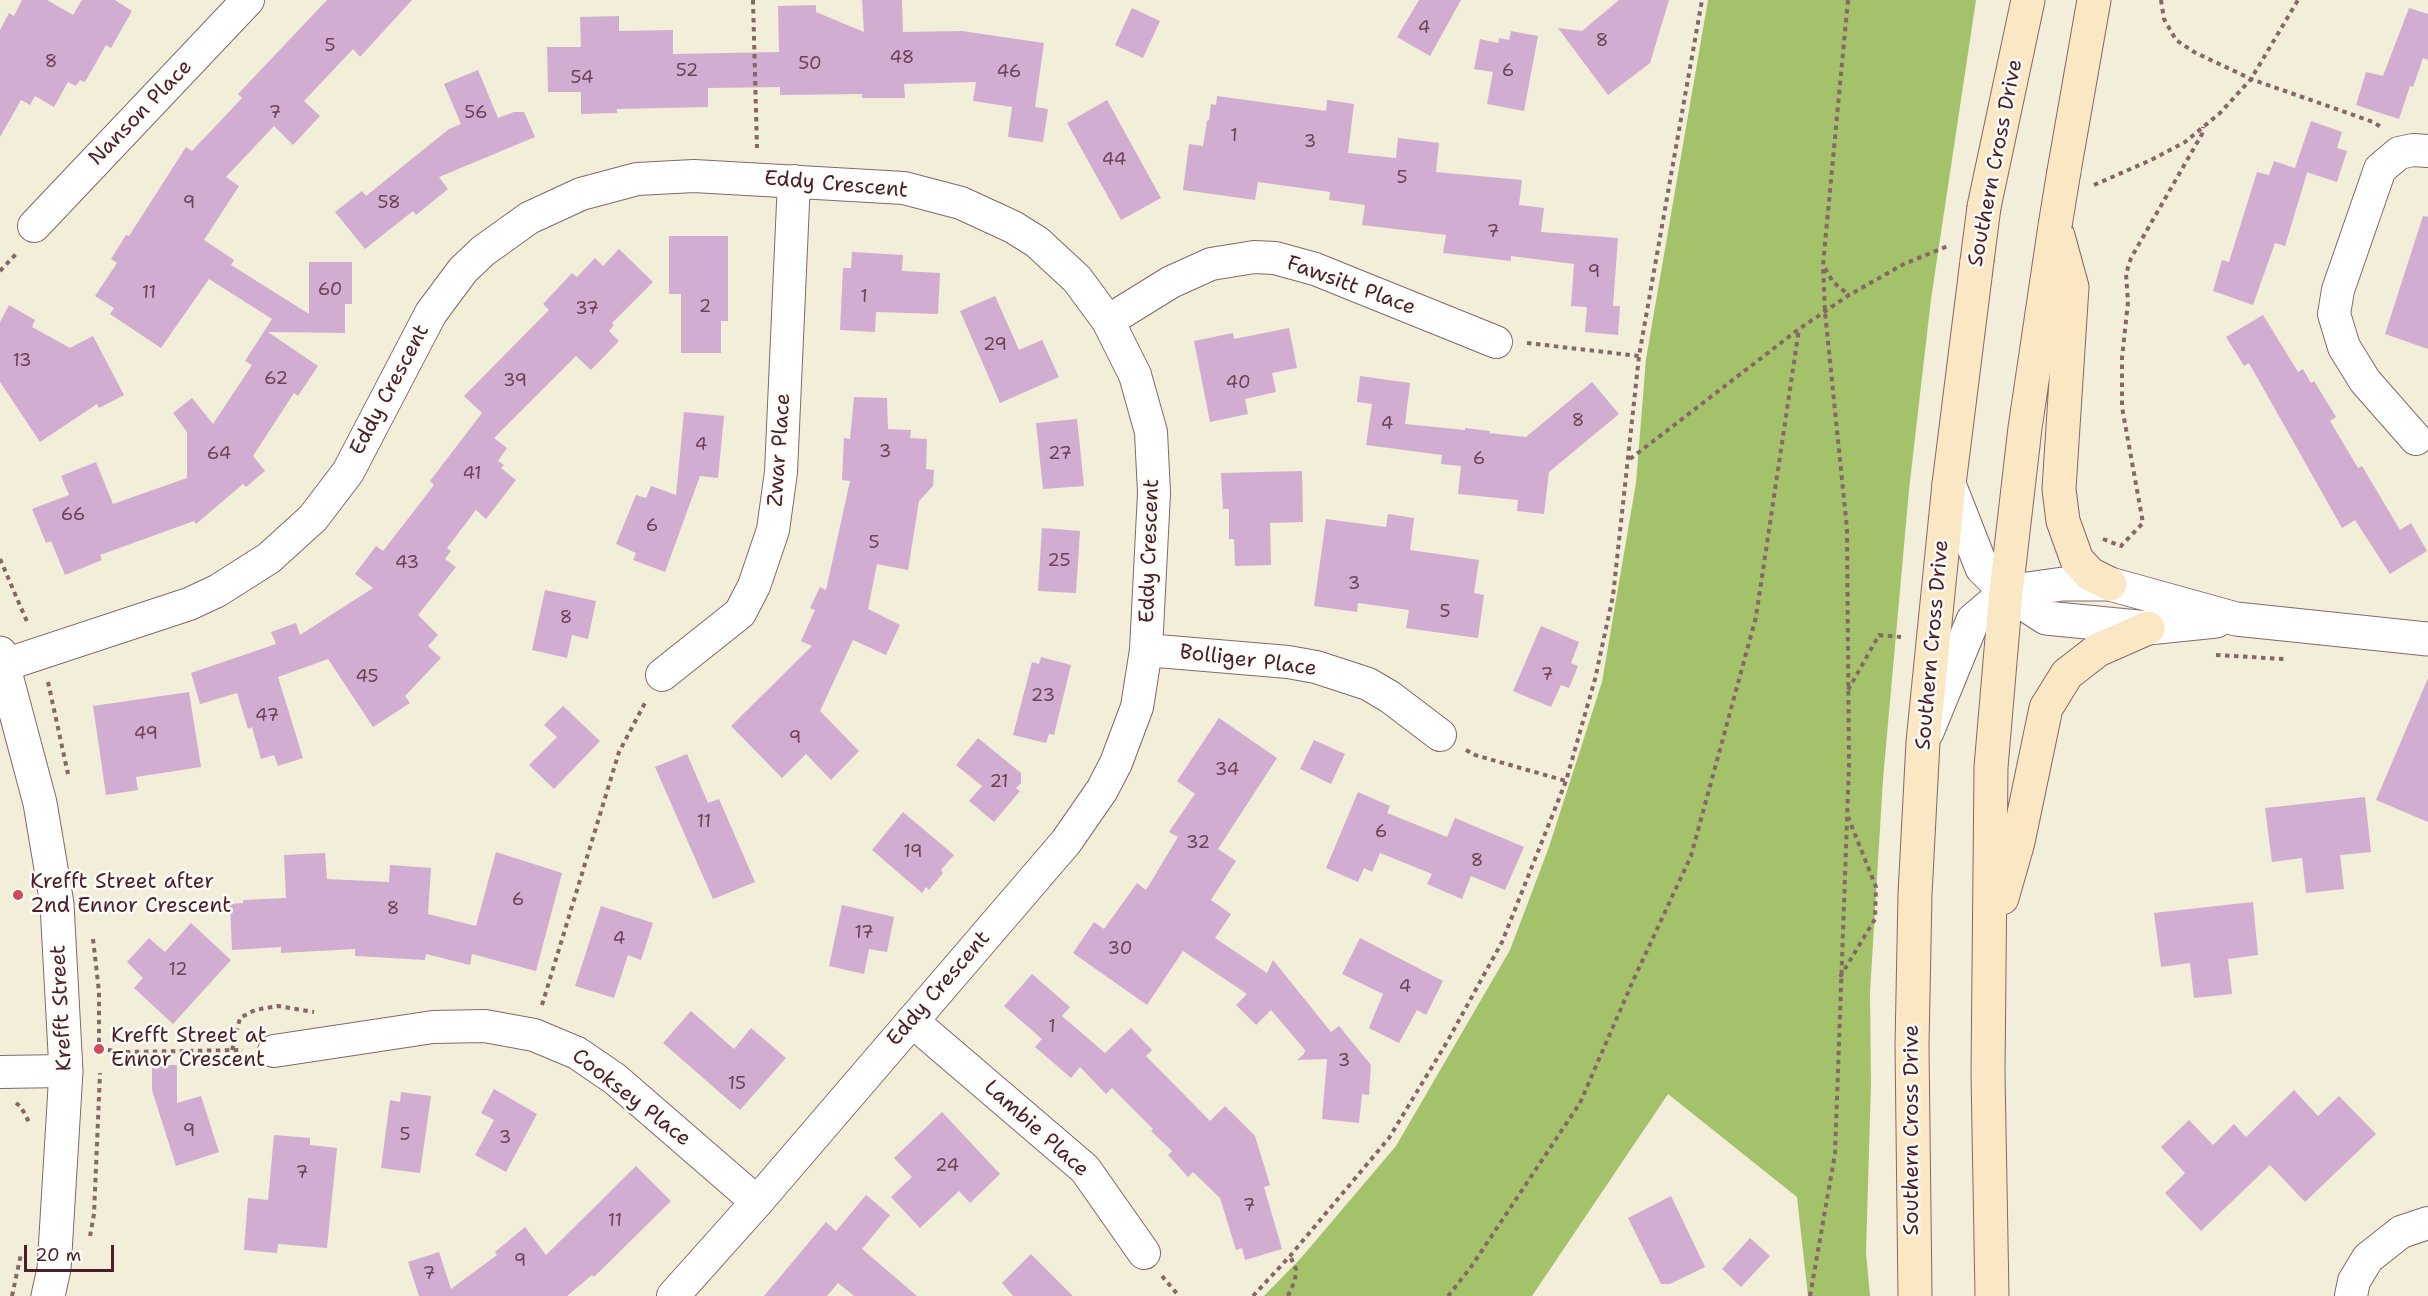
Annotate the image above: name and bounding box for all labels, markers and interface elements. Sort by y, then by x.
house number: 4 [1418,17,1430,39]
house number: 8 [1596,30,1608,52]
house number: 5 [324,35,336,57]
house number: 48 [890,47,914,69]
house number: 8 [45,51,57,73]
house number: 50 [798,53,822,75]
street label: Nanson Place [84,55,198,171]
street label: Southern Cross Drive [1964,57,2028,269]
house number: 52 [676,60,698,82]
house number: 6 [1502,60,1514,82]
house number: 46 [997,61,1021,83]
house number: 54 [570,67,594,89]
house number: 7 [269,102,281,124]
house number: 56 [464,102,488,124]
house number: 1 [1230,125,1238,147]
house number: 3 [1304,131,1316,153]
house number: 44 [1102,149,1126,171]
street label: Eddy Crescent [763,166,909,204]
house number: 5 [1396,167,1408,189]
house number: 9 [183,192,195,214]
house number: 58 [377,192,401,214]
house number: 7 [1487,221,1499,243]
street label: Fawsitt Place [1283,251,1419,321]
house number: 9 [1588,261,1600,283]
house number: 60 [318,279,342,301]
house number: 11 [142,282,156,304]
house number: 1 [860,286,868,308]
house number: 2 [699,296,711,318]
house number: 37 [575,298,599,320]
street label: Eddy Crescent [345,320,435,460]
house number: 29 [983,334,1007,356]
house number: 13 [12,350,32,372]
house number: 62 [264,368,288,390]
house number: 39 [503,370,527,392]
house number: 40 [1225,372,1251,394]
street label: Zwar Place [763,392,797,508]
house number: 8 [1572,410,1584,432]
house number: 4 [1381,413,1393,435]
house number: 4 [695,434,707,456]
house number: 3 [879,441,891,463]
house number: 64 [207,443,231,465]
house number: 27 [1048,443,1072,465]
house number: 6 [1473,448,1485,470]
house number: 41 [462,463,482,485]
street label: Eddy Crescent [1135,479,1165,623]
house number: 66 [61,504,85,526]
house number: 6 [646,515,658,537]
house number: 5 [868,532,880,554]
street label: Southern Cross Drive [1911,539,1955,751]
house number: 25 [1047,550,1071,572]
house number: 43 [395,552,419,574]
house number: 3 [1348,573,1360,595]
house number: 5 [1439,601,1451,623]
house number: 8 [560,607,572,629]
street label: Bolliger Place [1178,640,1318,682]
house number: 7 [1541,664,1553,686]
house number: 45 [355,666,379,688]
house number: 23 [1031,685,1055,707]
house number: 47 [255,705,279,727]
house number: 49 [134,723,158,745]
house number: 9 [789,727,801,749]
house number: 34 [1215,759,1239,781]
house number: 21 [989,771,1009,793]
house number: 11 [697,811,711,833]
house number: 6 [1375,821,1387,843]
house number: 32 [1186,832,1210,854]
house number: 19 [903,841,923,863]
house number: 8 [1471,850,1483,872]
place label: Krefft Street after 2nd Ennor Crescent [30,870,231,920]
marker: Krefft Street after 2nd Ennor Crescent [11,888,25,902]
house number: 6 [512,889,524,911]
house number: 8 [387,898,399,920]
house number: 17 [854,922,874,944]
street label: Eddy Crescent [882,926,996,1052]
house number: 4 [613,928,625,950]
house number: 30 [1108,938,1132,960]
street label: Krefft Street [46,944,78,1072]
house number: 12 [168,959,188,981]
house number: 4 [1399,976,1411,998]
house number: 1 [1048,1016,1056,1038]
place label: Krefft Street at Ennor Crescent [111,1024,267,1074]
street label: Southern Cross Drive [1900,1025,1926,1235]
marker: Krefft Street at Ennor Crescent [92,1042,106,1056]
street label: Cooksey Place [567,1044,695,1152]
house number: 3 [1338,1050,1350,1072]
house number: 15 [728,1073,746,1095]
street label: Lambie Place [978,1075,1094,1183]
house number: 9 [183,1120,195,1142]
house number: 5 [399,1124,411,1146]
house number: 3 [499,1127,511,1149]
house number: 24 [935,1155,959,1177]
house number: 7 [296,1162,308,1184]
house number: 7 [1243,1195,1255,1217]
house number: 11 [608,1210,622,1232]
scale bar [27,1233,117,1271]
text: 20 m [35,1243,81,1267]
house number: 9 [514,1250,526,1272]
house number: 7 [423,1263,435,1285]

